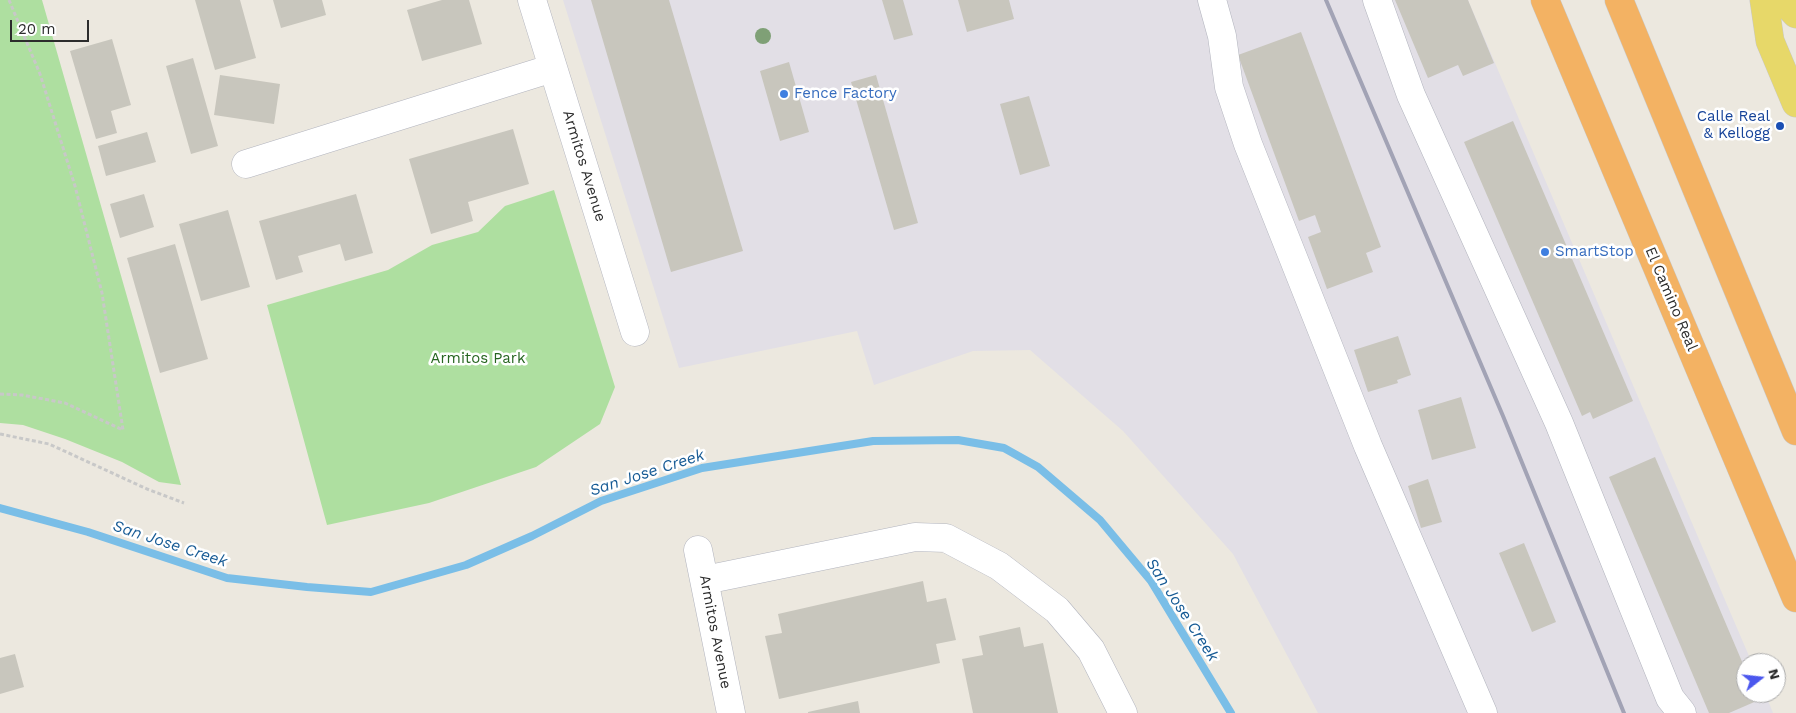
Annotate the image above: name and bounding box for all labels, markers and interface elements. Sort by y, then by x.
scale bar [12,10,91,42]
text: 20 m [18,20,56,38]
place label: Fence Factory [794,85,897,103]
marker: Fence Factory [778,88,790,100]
street label: Armitos Avenue [558,108,610,224]
place label: Calle Real & Kellogg [1697,108,1770,143]
marker: Calle Real & Kellogg [1774,120,1786,132]
place label: SmartStop [1555,243,1634,261]
street label: El Camino Real [1641,244,1701,354]
marker: SmartStop [1539,246,1551,258]
park label: Armitos Park [431,350,525,368]
water label: San Jose Creek [587,445,707,501]
water label: San Jose Creek [110,516,230,572]
water label: San Jose Creek [1141,555,1223,665]
street label: Armitos Avenue [695,574,735,690]
north arrow [1736,653,1786,703]
text: N [1765,667,1784,681]

